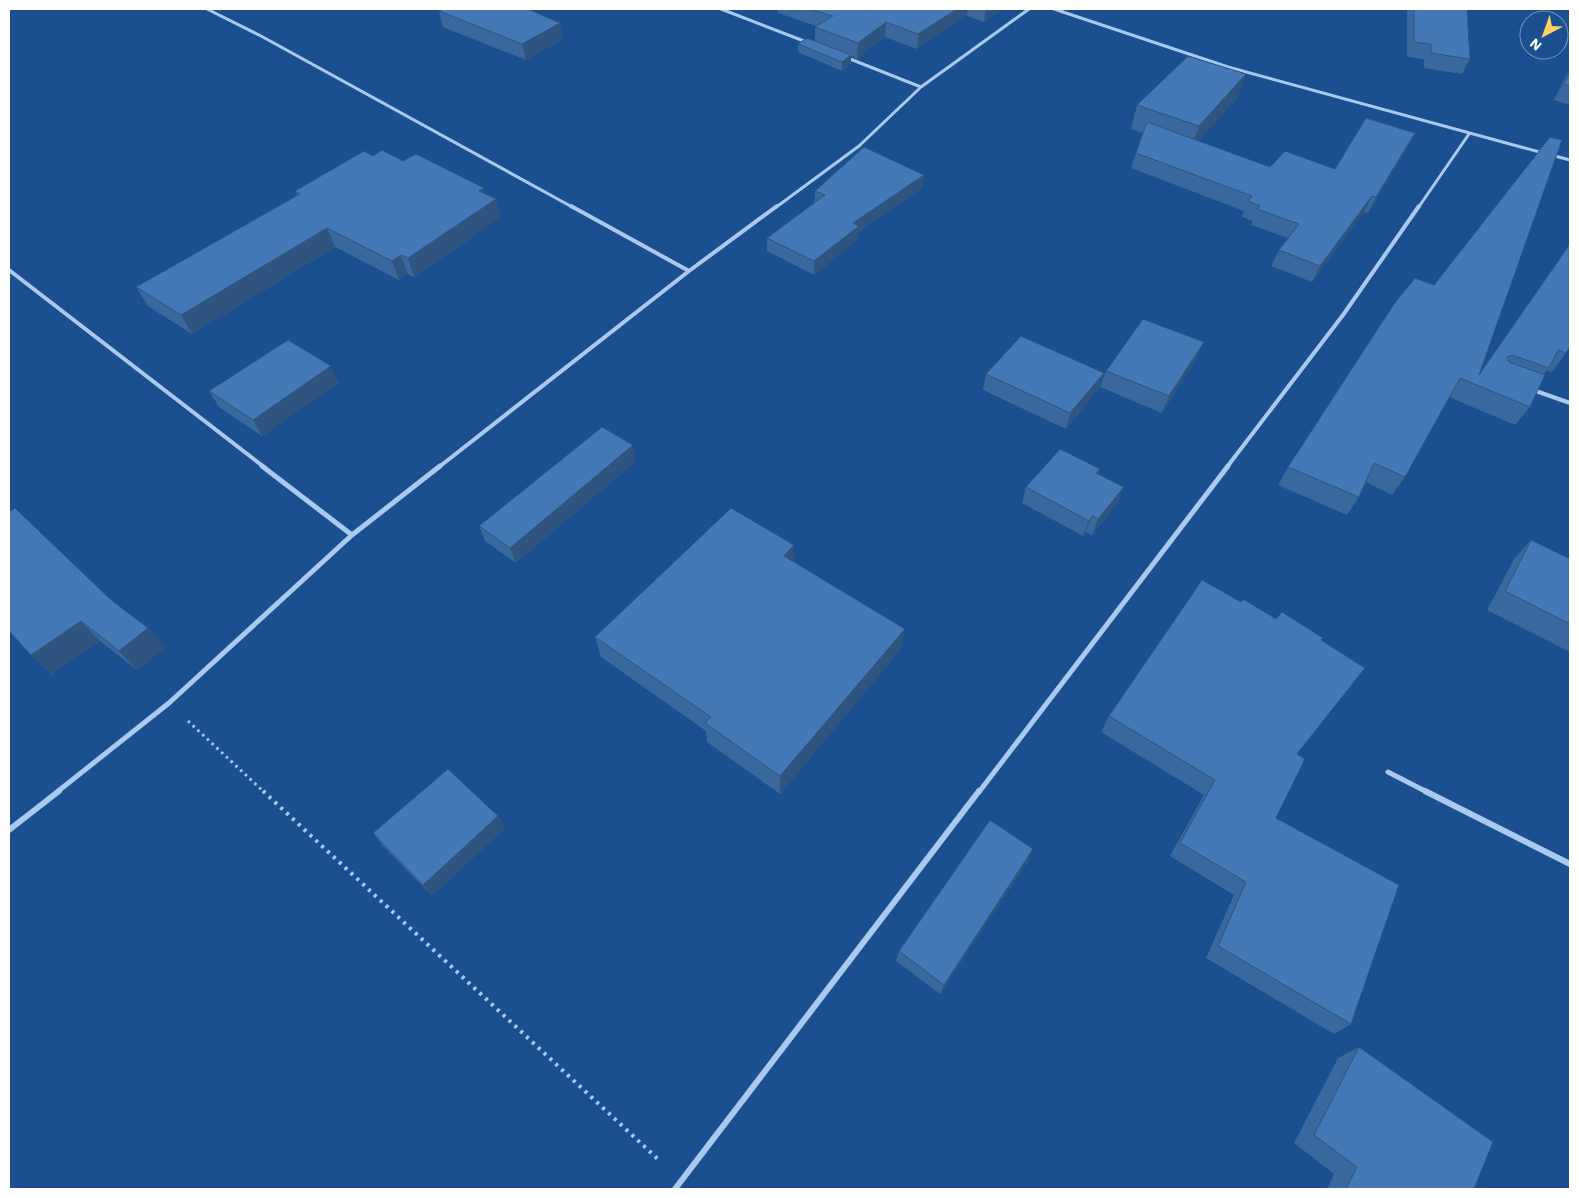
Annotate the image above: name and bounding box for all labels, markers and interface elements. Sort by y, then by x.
north arrow [1519,10,1569,60]
text: N [1526,35,1545,54]

